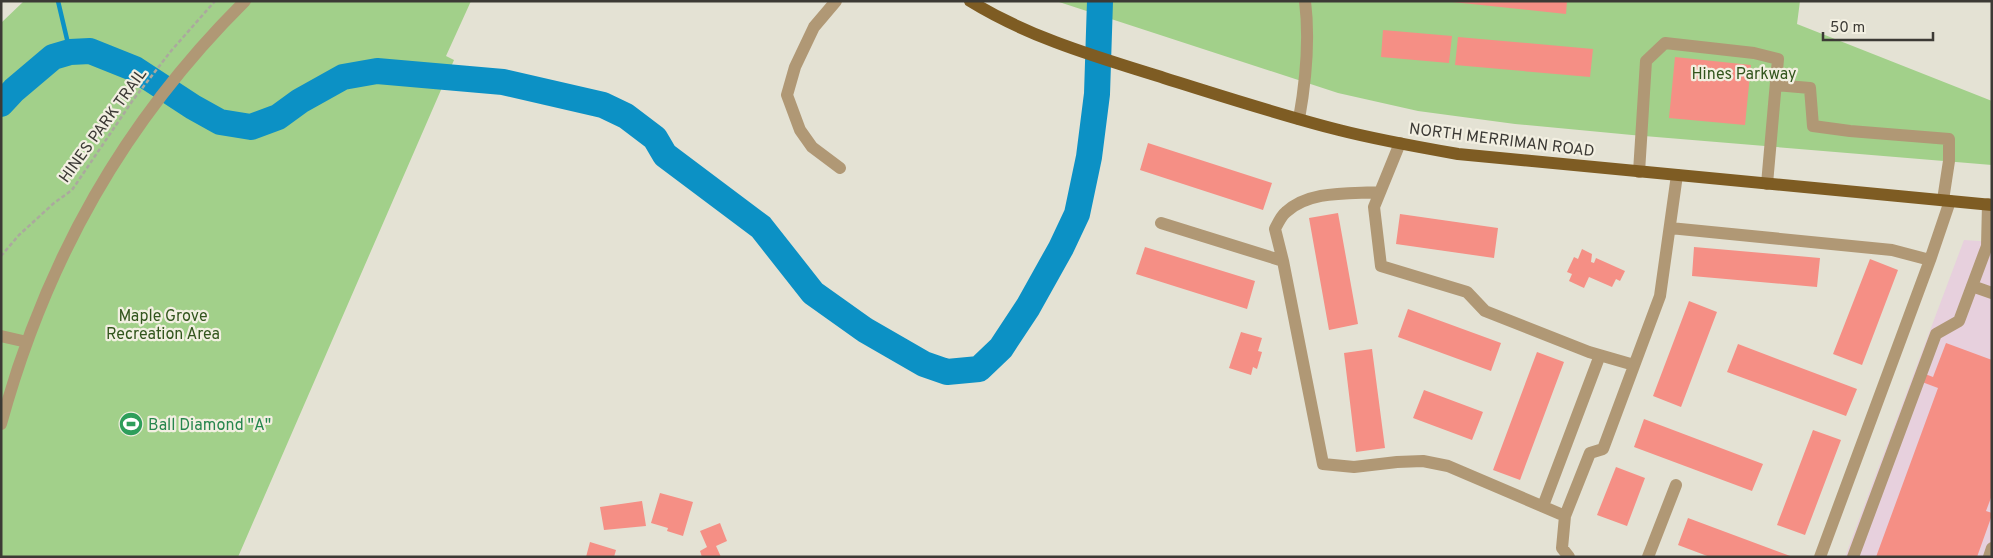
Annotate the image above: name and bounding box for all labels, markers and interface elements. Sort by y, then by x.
scale bar [1823,10,1933,42]
text: 50 m [1830,19,1865,38]
street label: HINES PARK TRAIL [55,65,152,187]
park label: Hines Parkway [1691,65,1797,85]
street label: NORTH MERRIMAN ROAD [1408,120,1596,162]
park label: Maple Grove Recreation Area [106,307,220,345]
sports icon: Ball Diamond "A" [118,411,144,437]
place label: Ball Diamond "A" [148,416,271,436]

